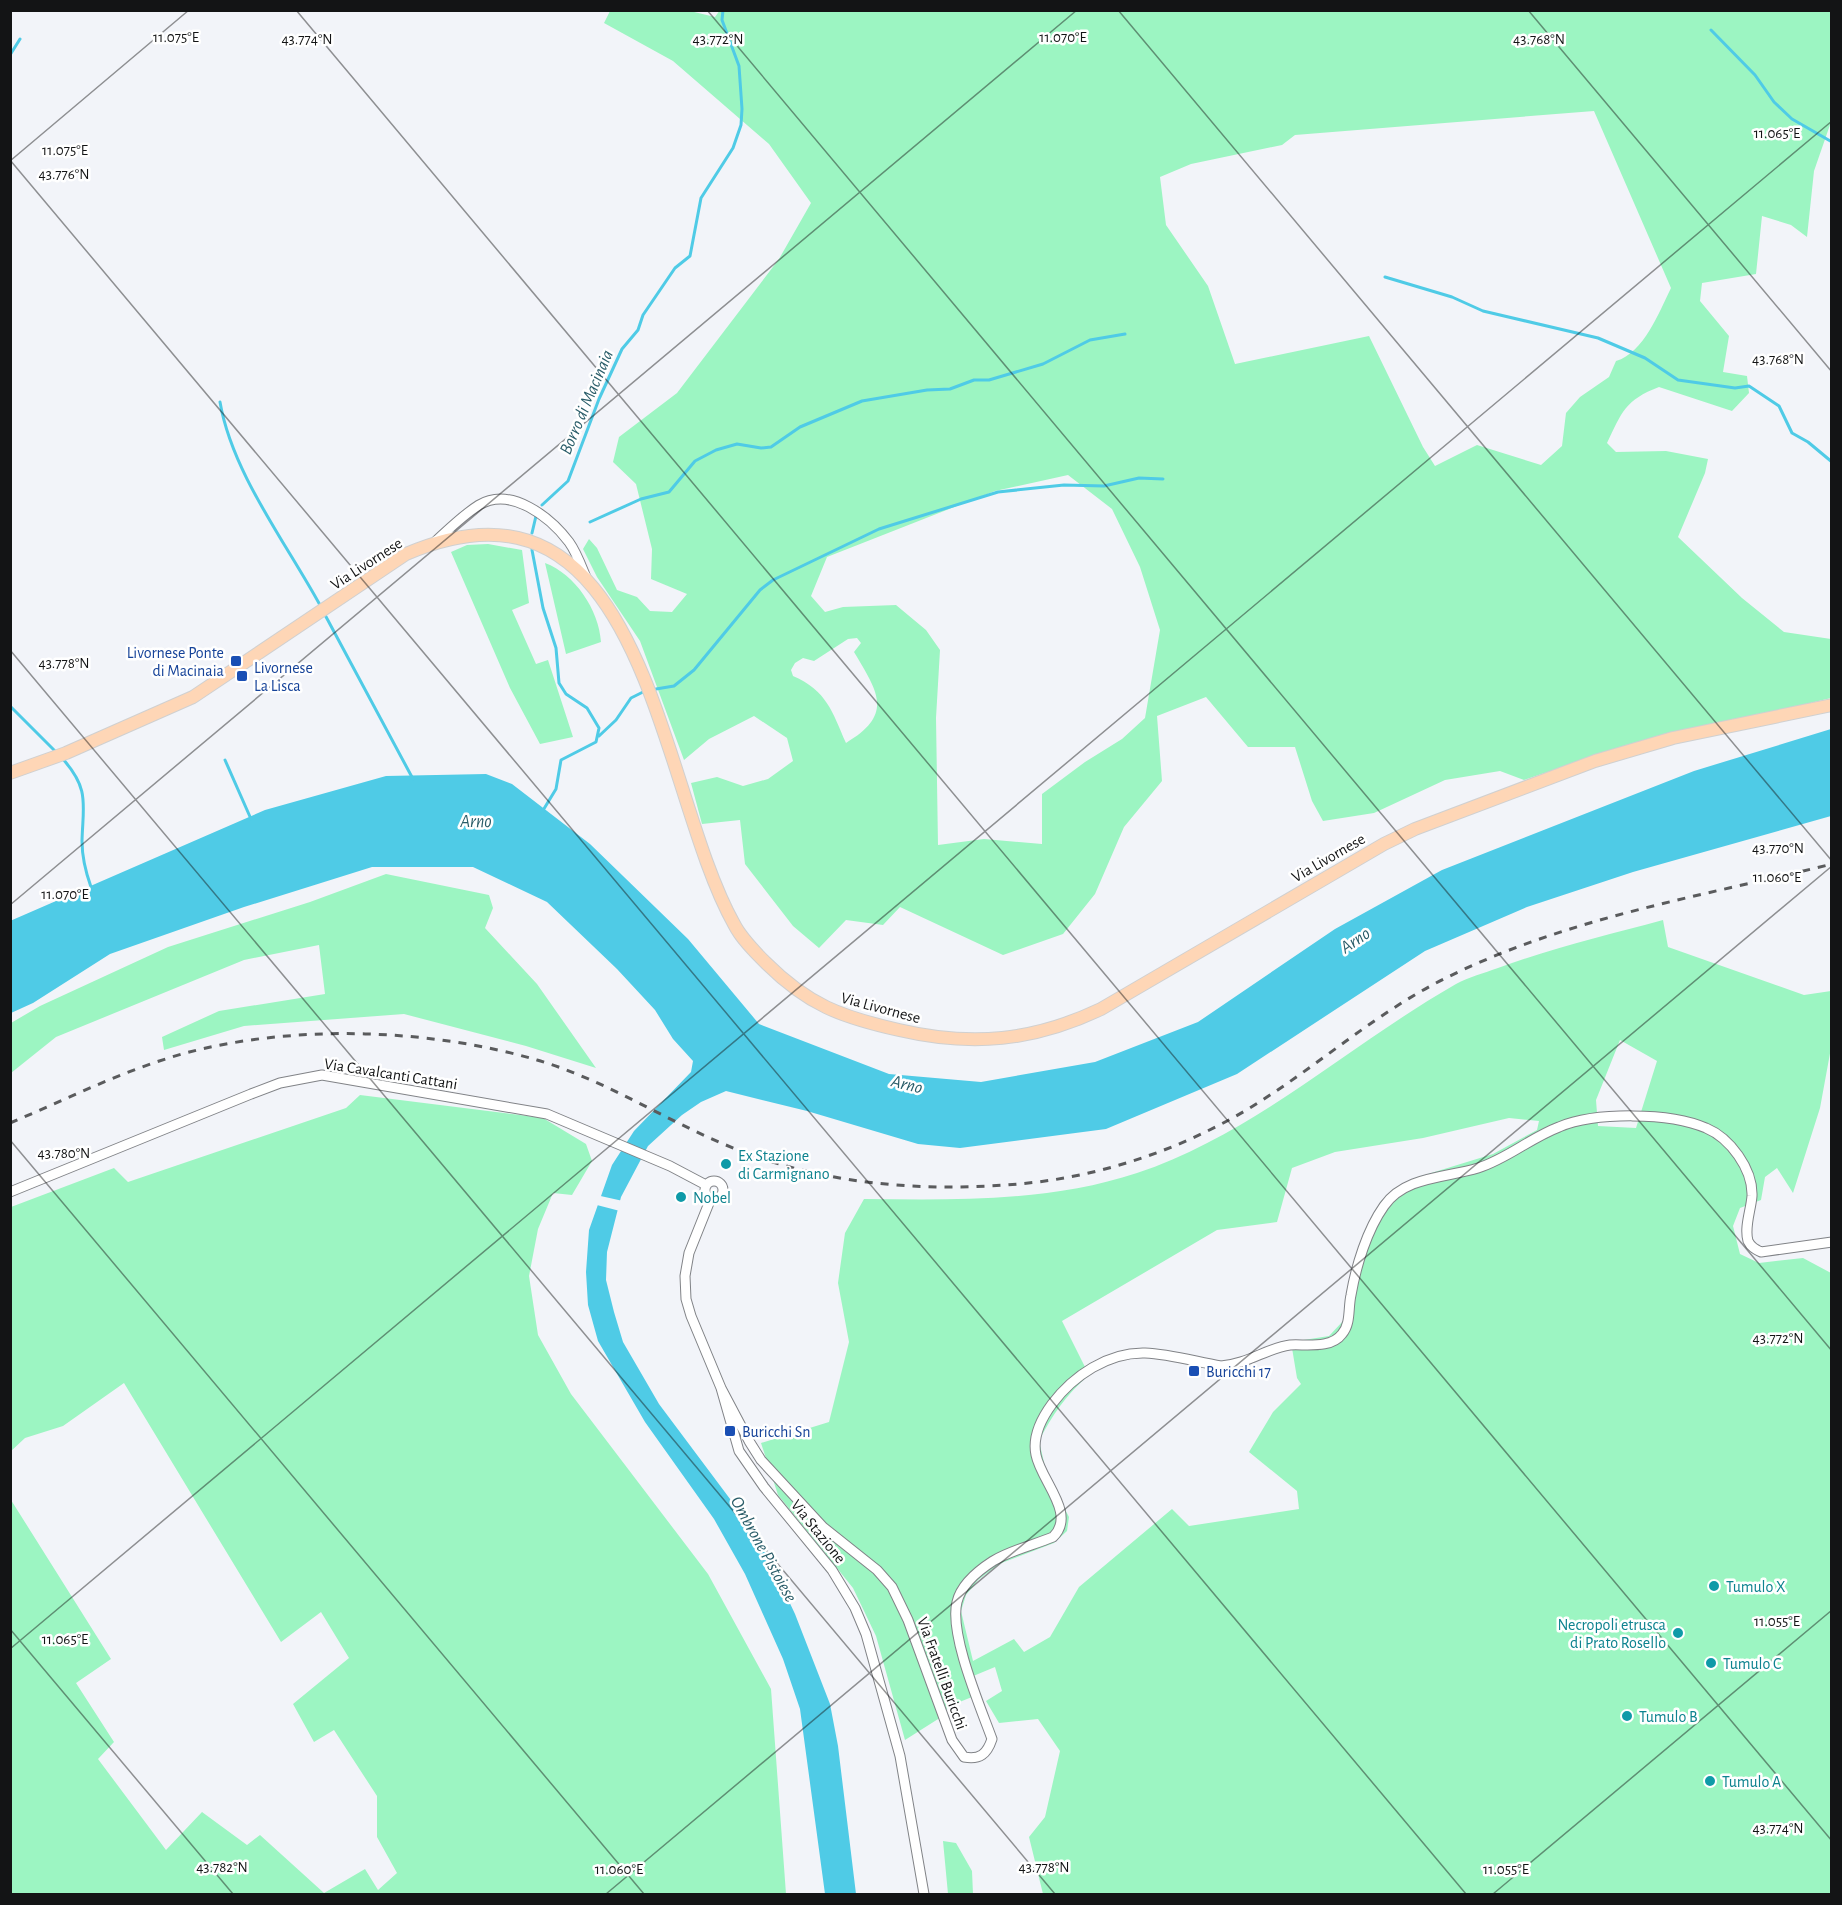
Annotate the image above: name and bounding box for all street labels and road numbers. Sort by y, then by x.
street label: Via Livornese [328,535,405,593]
street label: Via Livornese [1289,830,1368,885]
street label: Via Livornese [839,990,922,1026]
street label: Via Cavalcanti Cattani [323,1056,459,1092]
street label: Via Stazione [788,1497,849,1566]
street label: Via Fratelli Buricchi [914,1615,970,1732]

